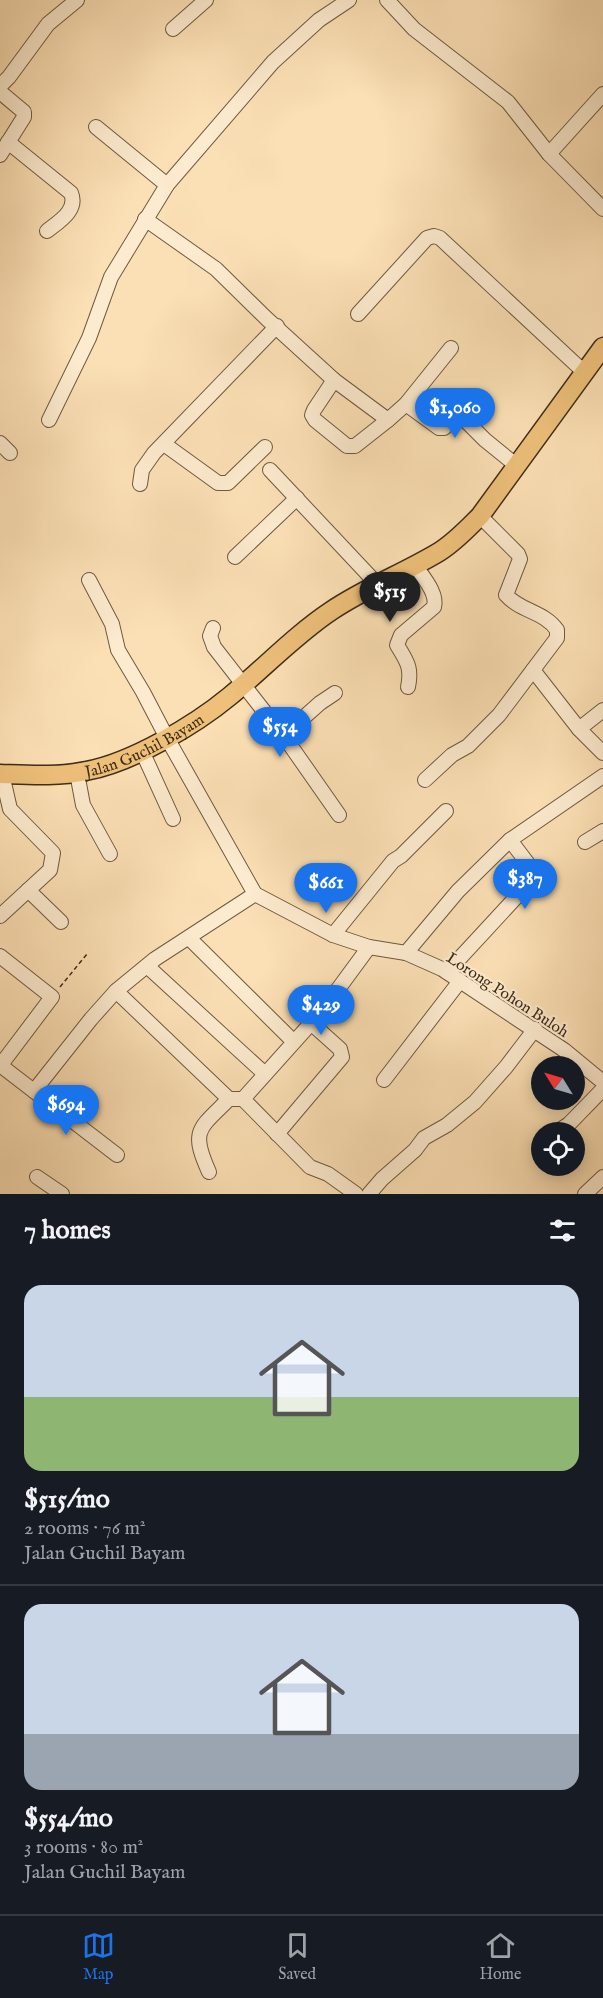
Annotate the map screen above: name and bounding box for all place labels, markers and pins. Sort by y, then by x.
pin: $1,060 [406,388,504,439]
pin: $515 [354,572,426,623]
pin: $554 [244,707,316,758]
pin: $387 [489,859,561,910]
pin: $661 [290,863,362,914]
pin: $429 [285,985,357,1036]
pin: $694 [30,1085,102,1136]

